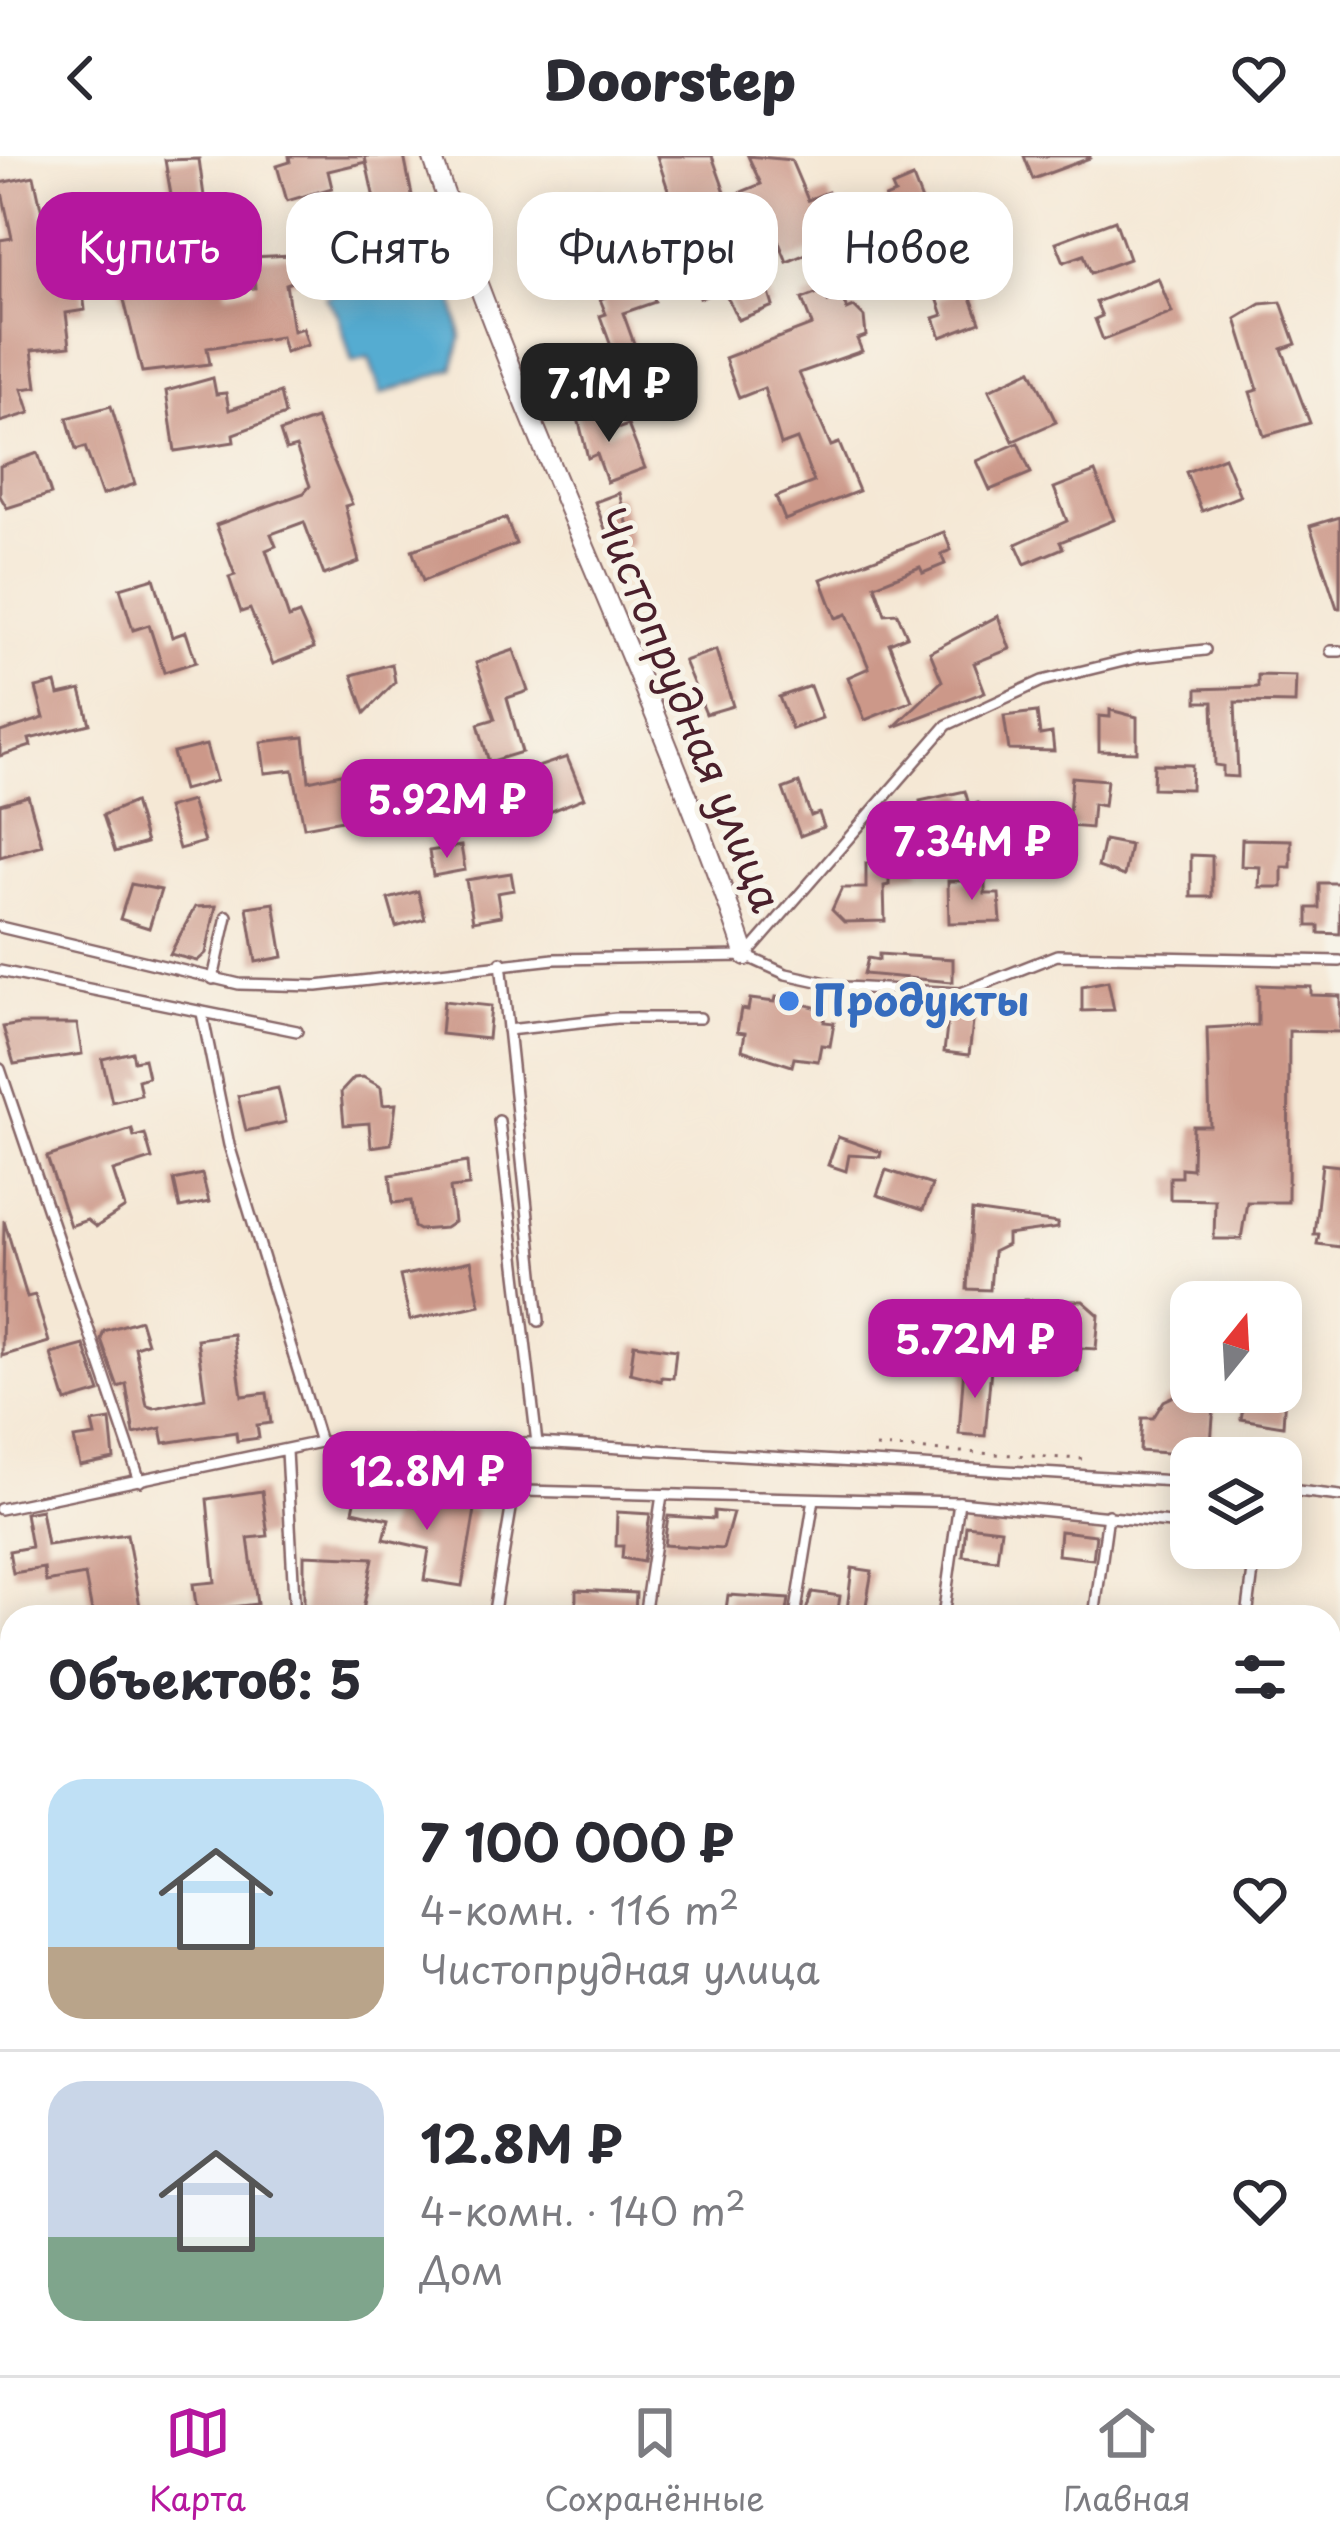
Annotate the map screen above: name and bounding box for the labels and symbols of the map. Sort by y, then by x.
pin: 7.1M ₽ [511,343,707,445]
street label: Чистопрудная улица [580,498,800,921]
pin: 5.92M ₽ [336,759,558,861]
pin: 7.34M ₽ [861,801,1083,903]
place label: Продукты [813,967,1029,1030]
marker: Продукты [776,988,802,1014]
north arrow [1170,1281,1302,1413]
pin: 5.72M ₽ [864,1299,1086,1401]
pin: 12.8M ₽ [316,1431,538,1533]

